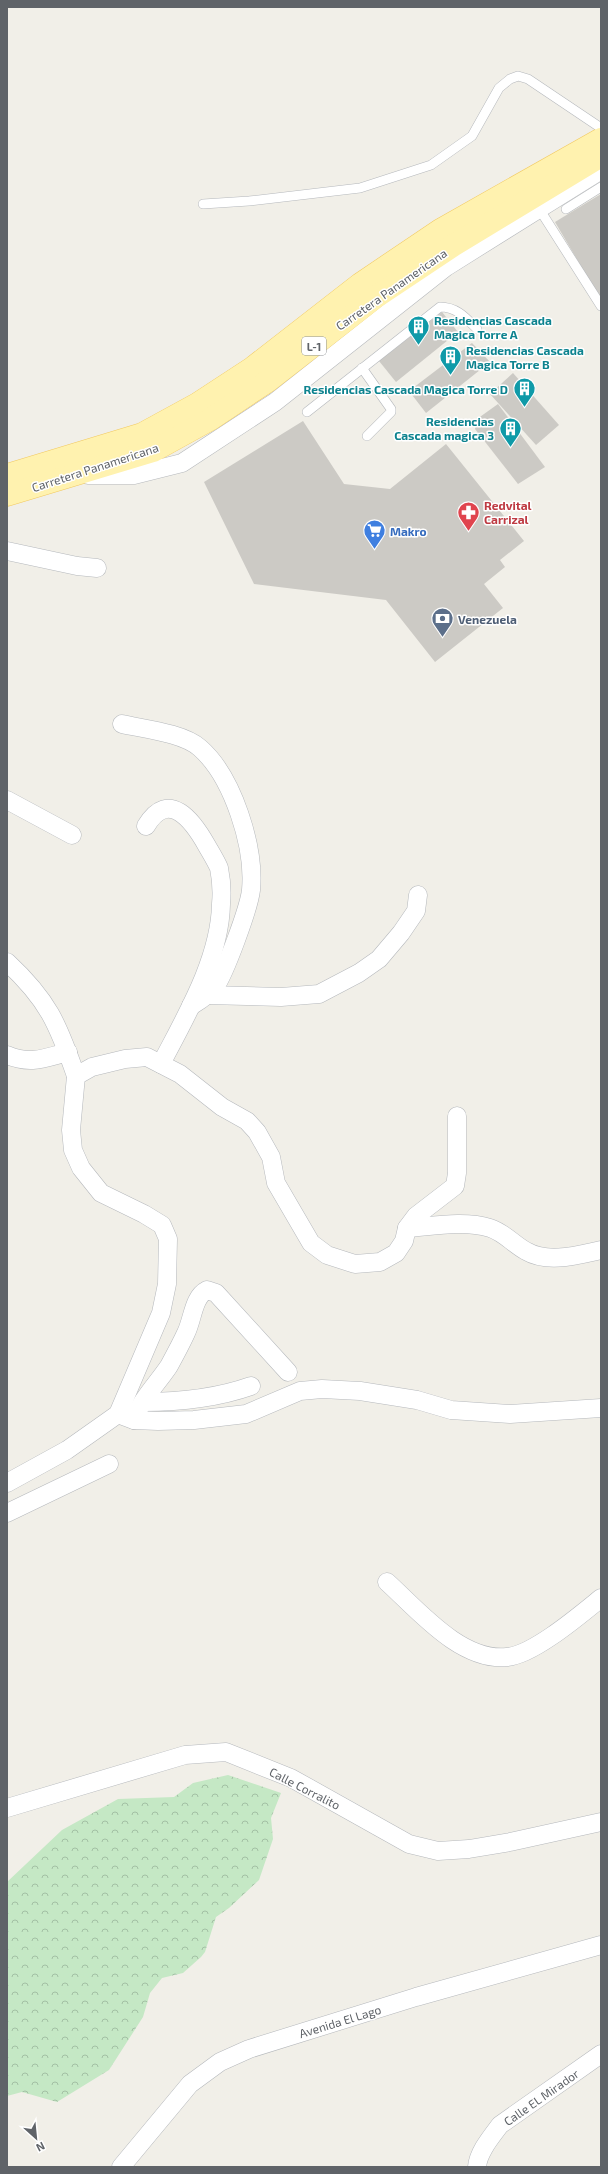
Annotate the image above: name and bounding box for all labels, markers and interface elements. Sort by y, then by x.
street label: Carretera Panamericana [333,245,449,333]
place label: Residencias Cascada Magica Torre A [434,313,552,341]
building icon: Residencias Cascada Magica Torre A [406,314,432,347]
road number: L-1 [302,337,326,355]
place label: Residencias Cascada Magica Torre B [466,343,584,371]
building icon: Residencias Cascada Magica Torre B [437,344,463,377]
building icon: Residencias Cascada Magica Torre D [511,376,537,409]
place label: Residencias Cascada Magica Torre D [303,382,508,396]
place label: Residencias Cascada magica 3 [394,414,494,442]
building icon: Residencias Cascada magica 3 [497,415,523,448]
street label: Carretera Panamericana [30,440,160,494]
place label: Redvital Carrizal [484,498,531,526]
pharmacy icon: Redvital Carrizal [455,499,481,532]
supermarket icon: Makro [362,518,388,551]
place label: Makro [390,524,427,538]
bank icon: Venezuela [429,606,455,639]
place label: Venezuela [458,612,517,626]
street label: Calle Corralito [267,1764,343,1812]
street label: Avenida El Lago [297,2002,383,2040]
street label: Calle EL Mirador [501,2066,581,2128]
north arrow [16,2118,56,2158]
text: N [34,2140,47,2155]

